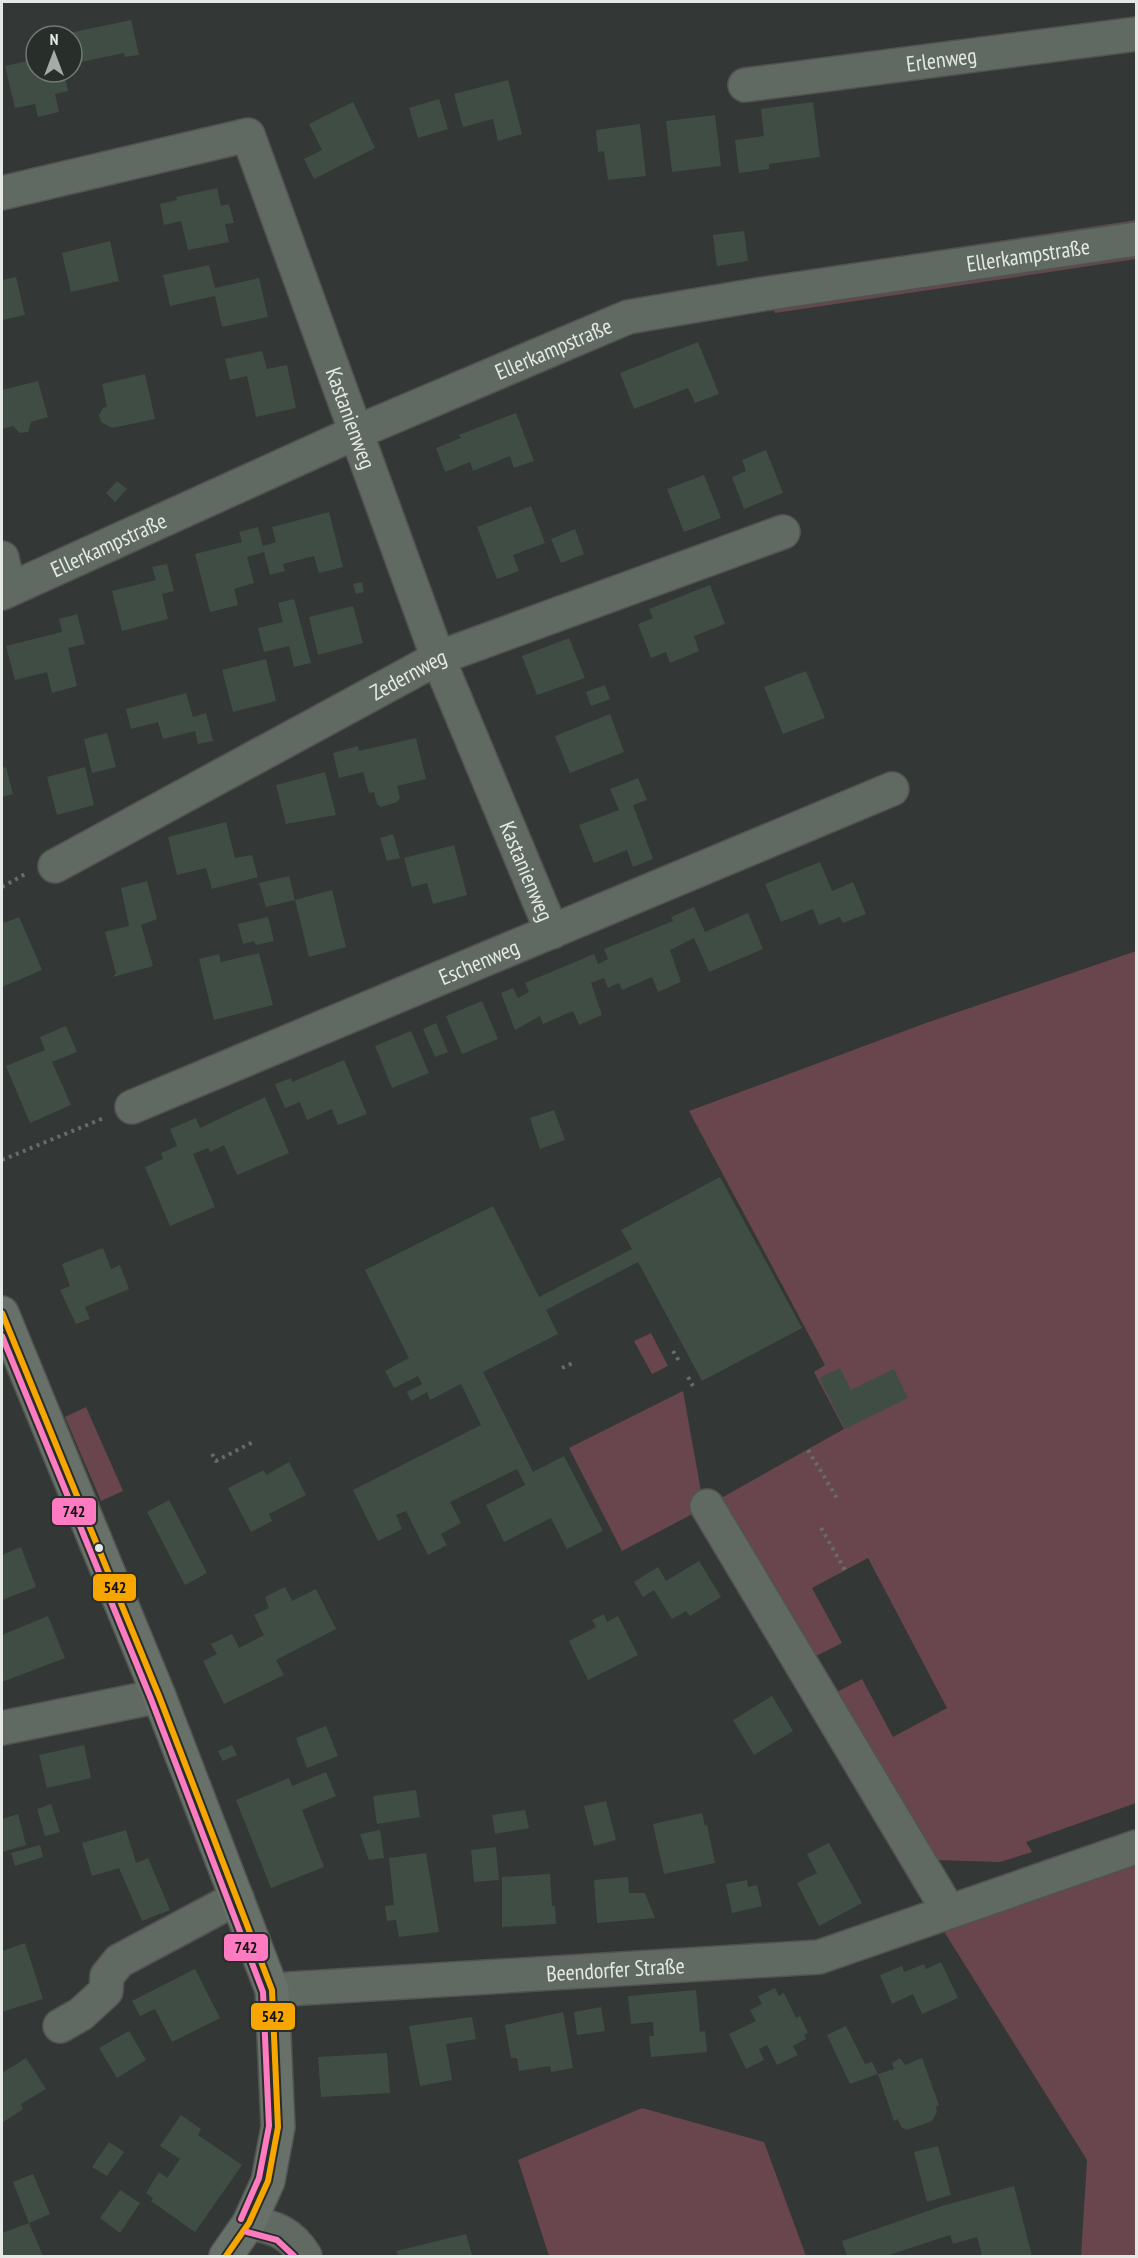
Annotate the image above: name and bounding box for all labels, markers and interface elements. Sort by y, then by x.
north arrow [24,24,84,84]
text: N [50,29,58,49]
street label: Erlenweg [905,41,978,78]
street label: Ellerkampstraße [964,232,1092,278]
street label: Ellerkampstraße [491,312,616,386]
street label: Kastanienweg [320,364,382,473]
street label: Ellerkampstraße [46,506,171,583]
street label: Zedernweg [365,642,450,706]
street label: Kastanienweg [493,817,560,925]
street label: Eschenweg [435,933,523,991]
line badge: 742 [51,1497,97,1526]
text: 742 [63,1501,85,1521]
unlabelled marker [93,1542,105,1554]
line badge: 542 [92,1573,137,1602]
text: 542 [104,1577,126,1597]
line badge: 742 [223,1933,269,1962]
text: 742 [235,1937,257,1957]
street label: Beendorfer Straße [545,1951,685,1987]
line badge: 542 [250,2002,296,2031]
text: 542 [262,2006,284,2026]

